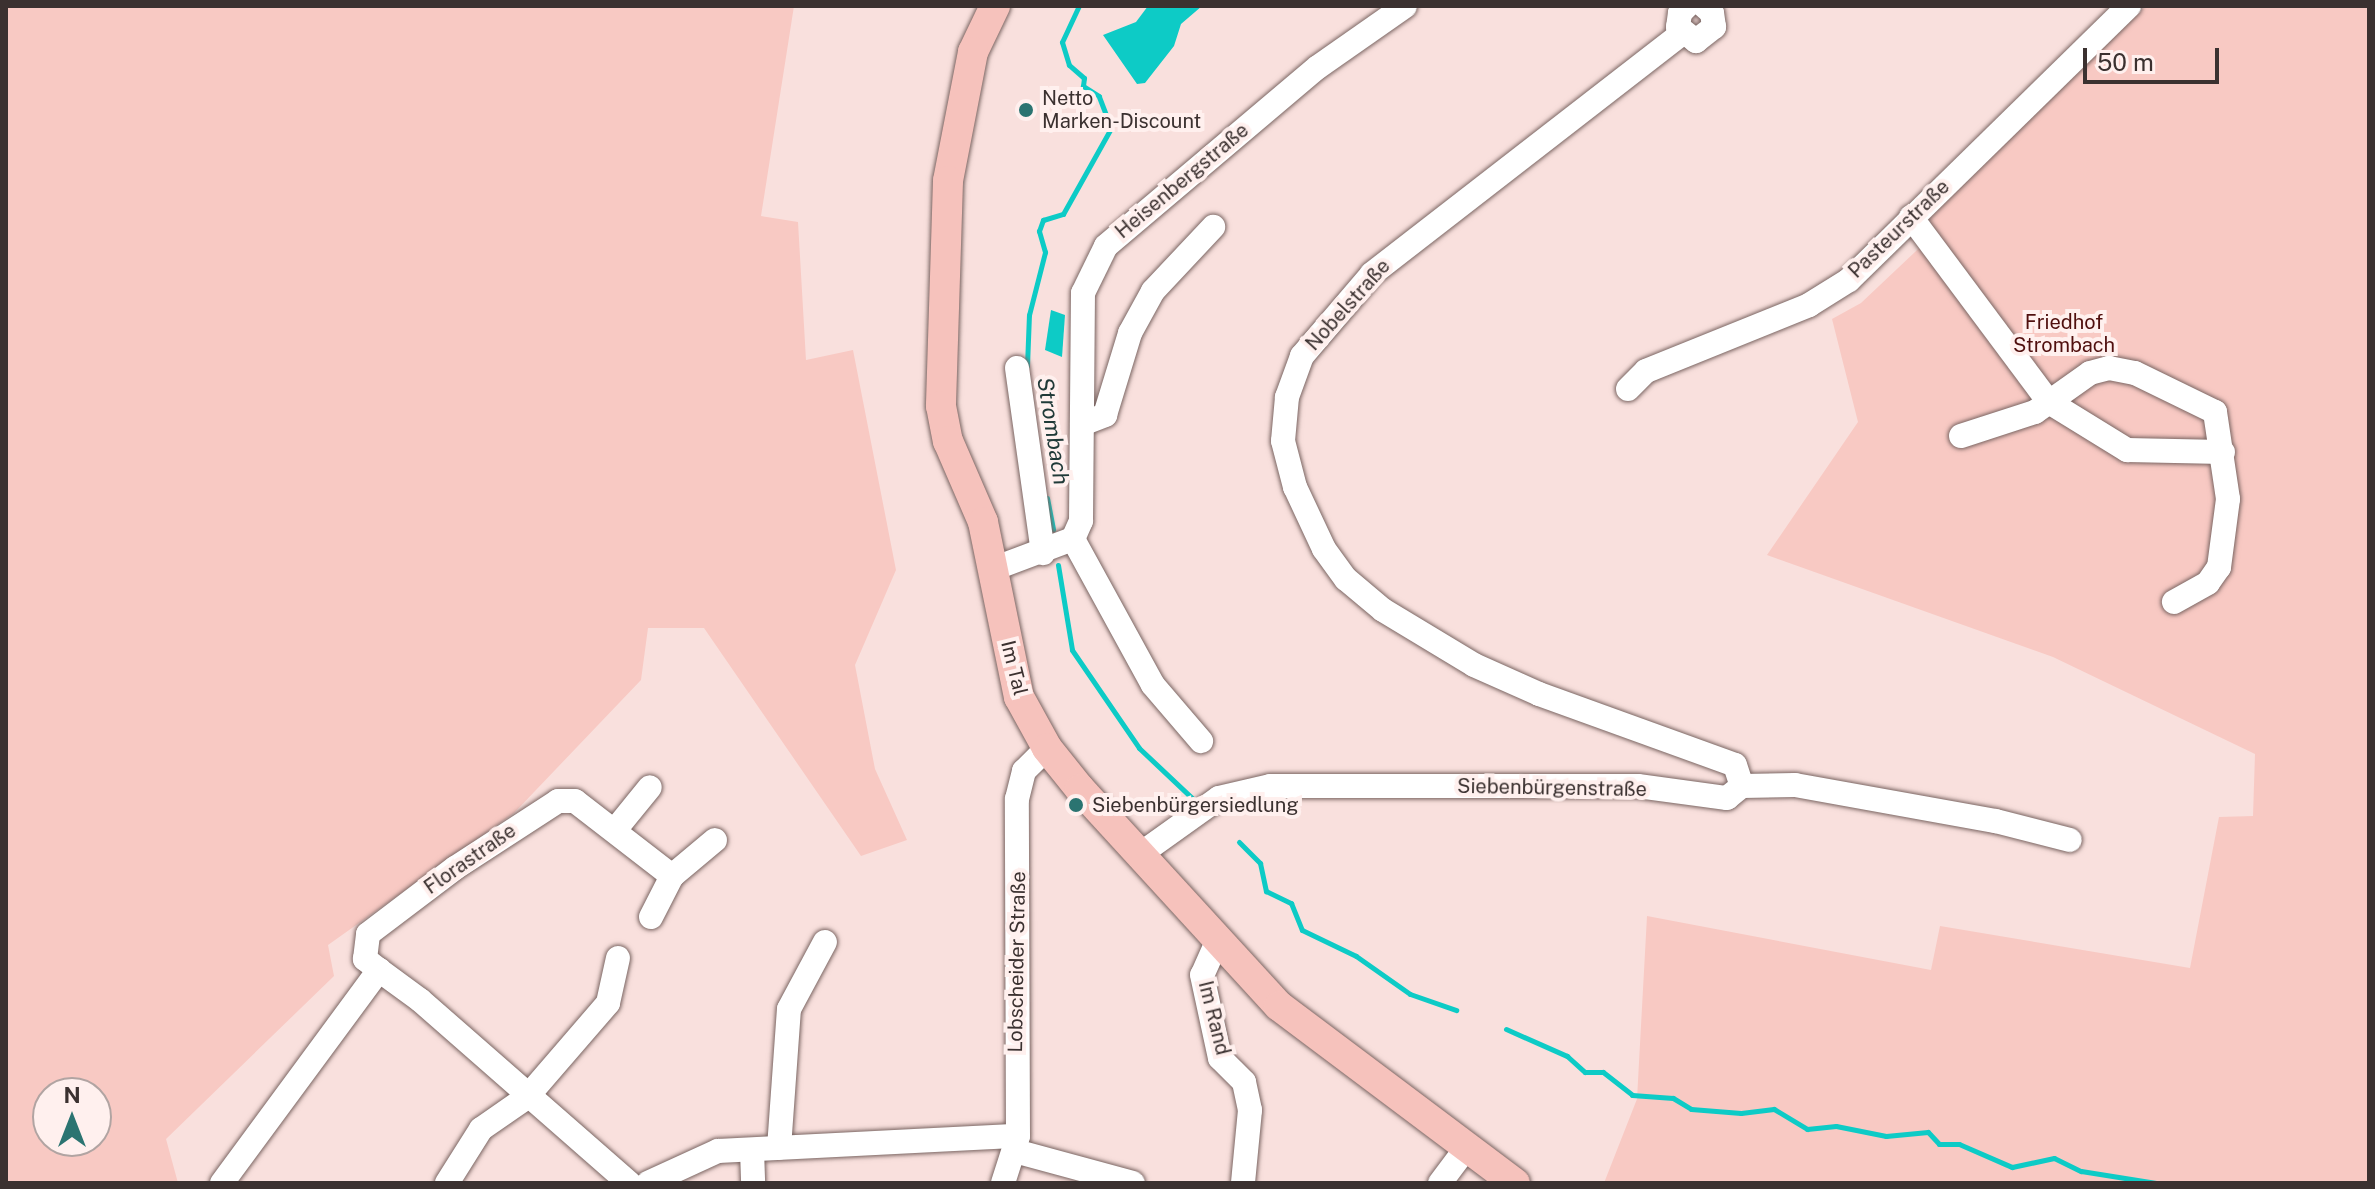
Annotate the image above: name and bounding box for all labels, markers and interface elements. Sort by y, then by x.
scale bar [2087,32,2223,82]
text: 50 m [2097,48,2154,76]
place label: Netto Marken-Discount [1042,86,1201,133]
marker: Netto Marken-Discount [1017,101,1035,119]
street label: Heisenbergstraße [1110,118,1254,244]
street label: Pasteurstraße [1844,175,1954,283]
street label: Nobelstraße [1301,254,1395,356]
park label: Friedhof Strombach [2013,311,2115,358]
water label: Strombach [1031,375,1075,487]
street label: Im Tal [996,638,1032,698]
street label: Siebenbürgenstraße [1457,774,1647,802]
place label: Siebenbürgersiedlung [1092,793,1299,817]
marker: Siebenbürgersiedlung [1067,796,1085,814]
street label: Florastraße [420,819,520,899]
street label: Lobscheider Straße [1003,871,1031,1053]
street label: Im Rand [1193,978,1235,1058]
north arrow [32,1077,112,1157]
text: N [63,1082,81,1108]

